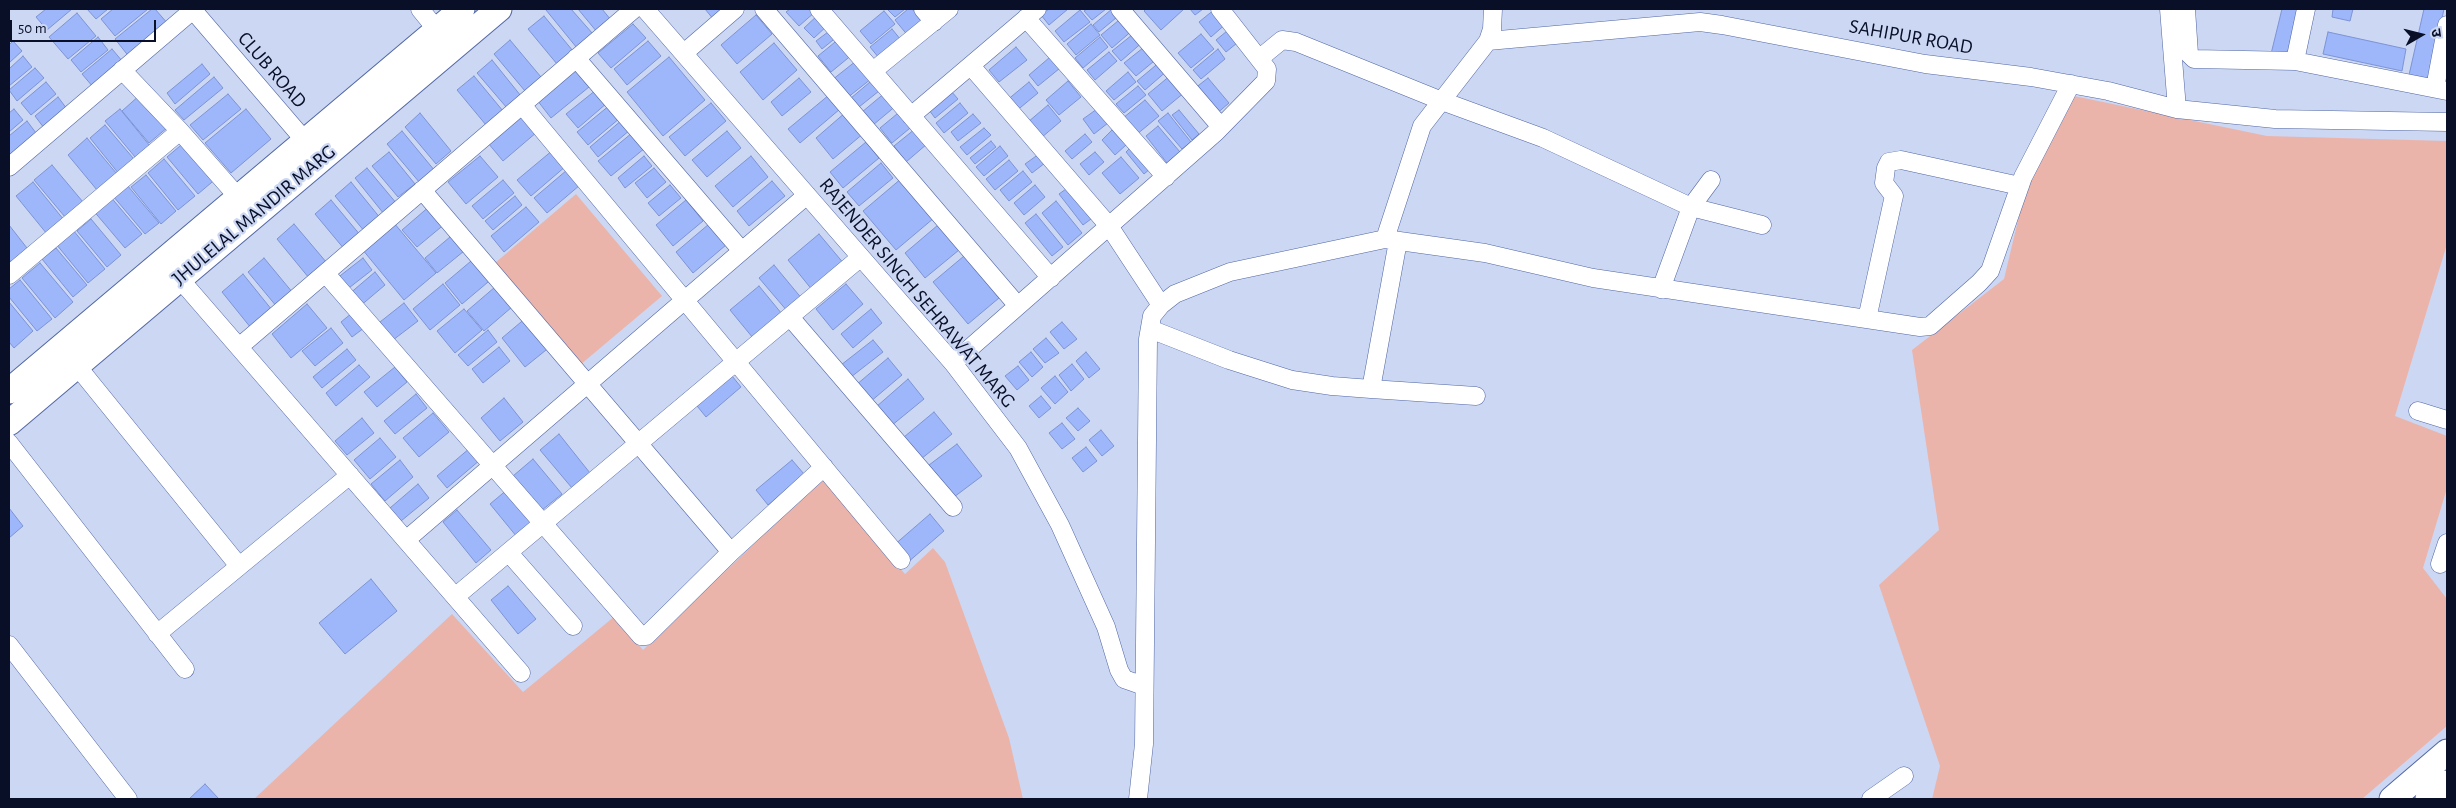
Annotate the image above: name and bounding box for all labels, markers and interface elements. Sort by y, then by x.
scale bar [12,10,159,42]
north arrow [2396,10,2446,60]
street label: SAHIPUR ROAD [1847,14,1975,60]
text: 50 m [18,21,47,36]
street label: CLUB ROAD [232,27,312,113]
text: उ [2428,28,2443,38]
street label: JHULELAL MANDIR MARG [167,140,341,290]
street label: RAJENDER SINGH SEHRAWAT MARG [814,173,1020,413]

